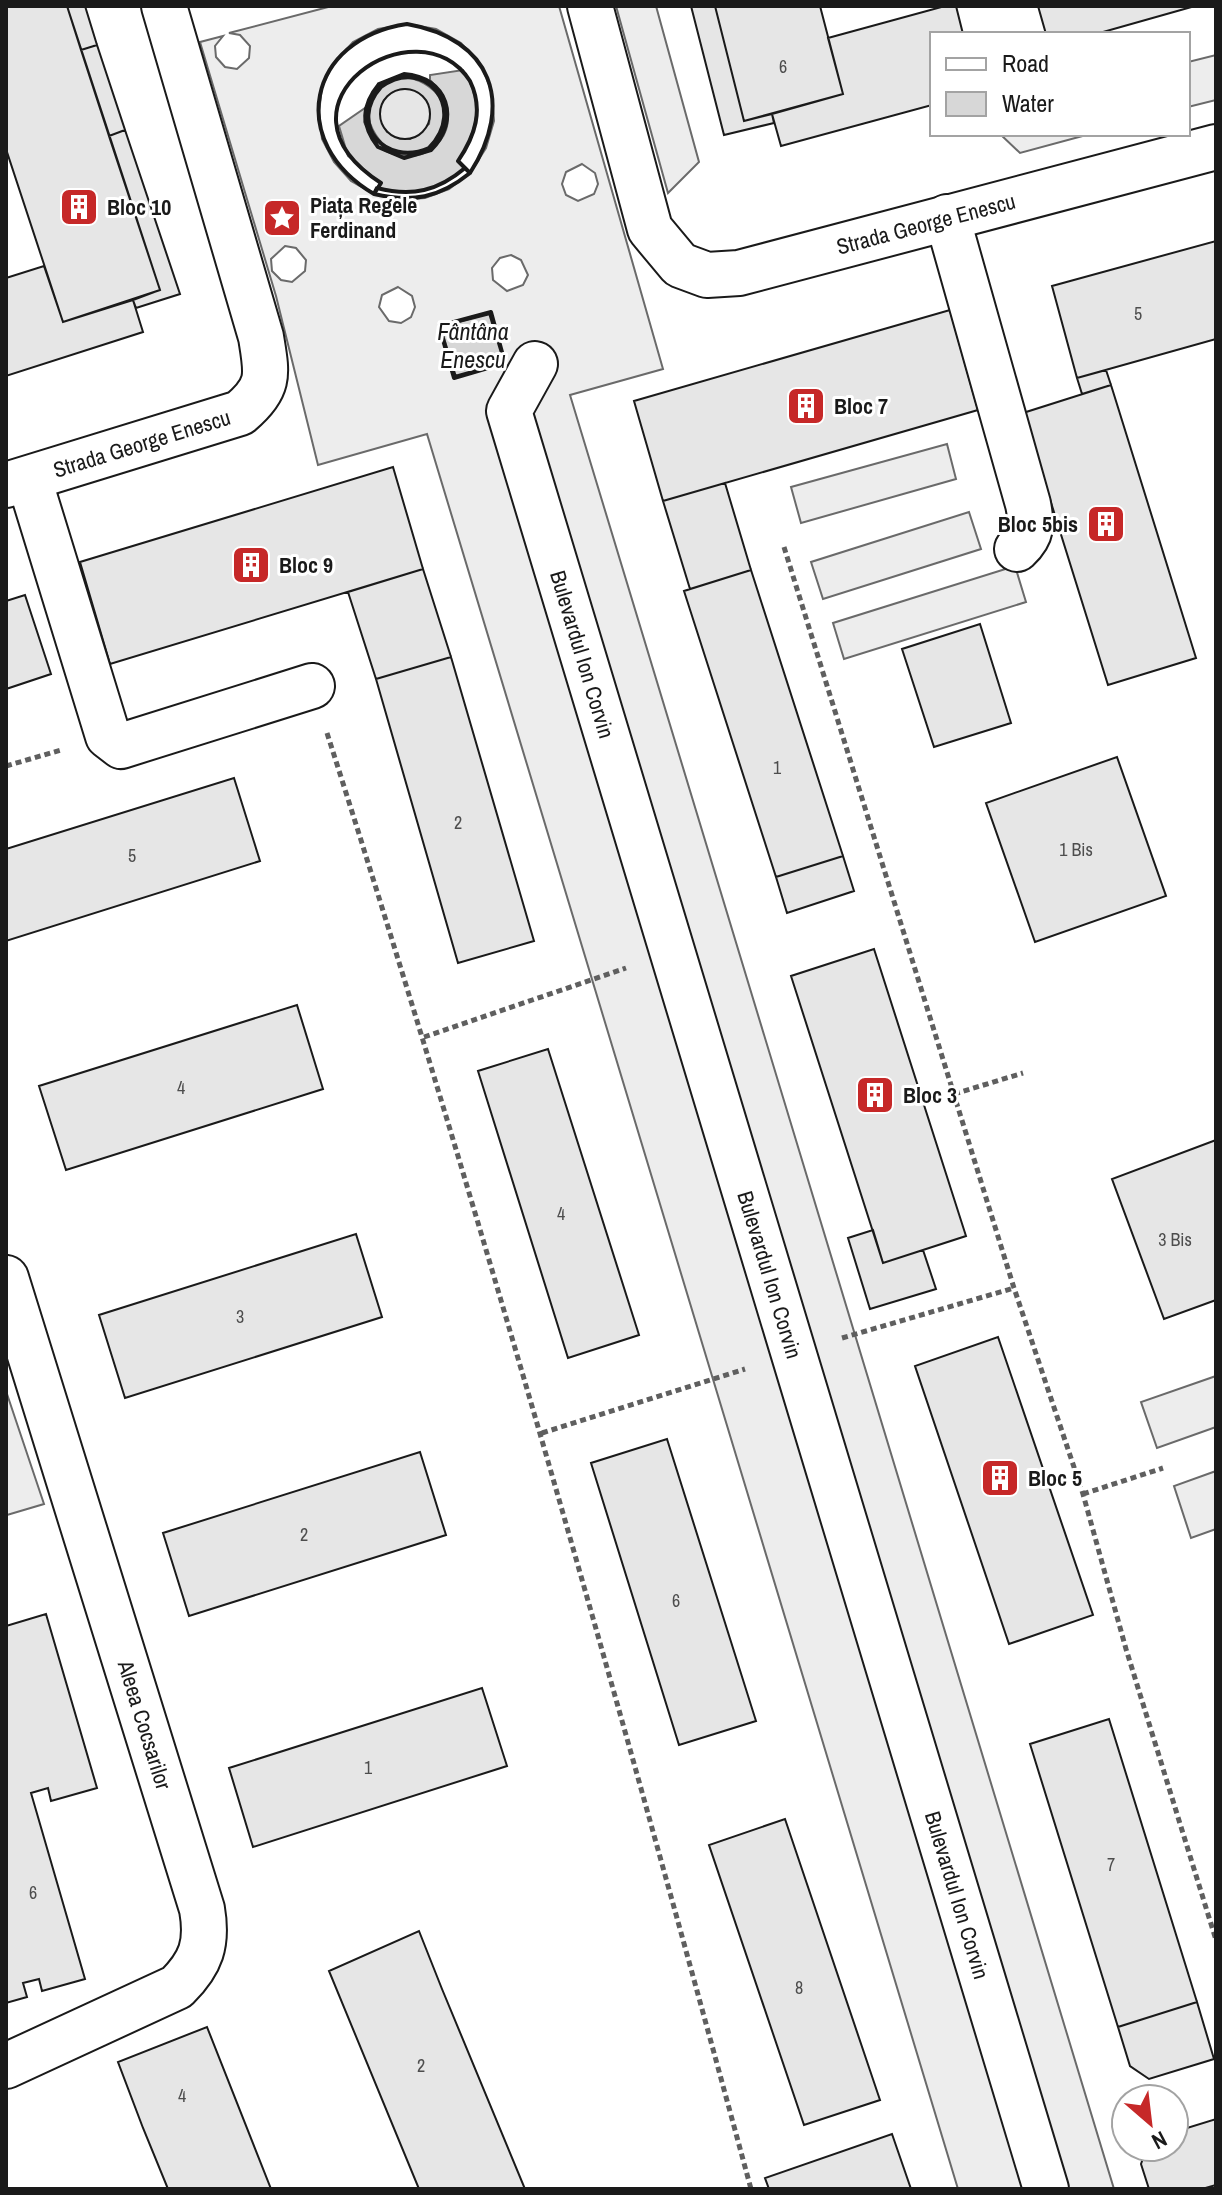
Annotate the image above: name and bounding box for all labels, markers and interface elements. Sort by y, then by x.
legend [930,32,1190,136]
text: Road [1002,47,1049,79]
house number: 6 [779,54,787,79]
text: Water [1002,87,1054,119]
building icon: Bloc 10 [58,186,100,228]
street label: Strada George Enescu [833,186,1019,262]
place label: Piața Regele Ferdinand [310,190,417,245]
place label: Bloc 10 [107,192,171,222]
place icon: Piața Regele Ferdinand [261,197,303,239]
house number: 5 [1134,301,1142,326]
water label: Fântâna Enescu [437,315,509,375]
building icon: Bloc 7 [785,385,827,427]
place label: Bloc 7 [834,391,888,421]
street label: Strada George Enescu [49,402,234,485]
building icon: Bloc 5bis [1085,503,1127,545]
place label: Bloc 5bis [998,509,1078,539]
building icon: Bloc 9 [230,544,272,586]
place label: Bloc 9 [279,550,333,580]
street label: Bulevardul Ion Corvin [543,567,622,742]
house number: 1 [773,755,782,780]
house number: 2 [454,810,462,835]
house number: 1 Bis [1059,837,1093,862]
house number: 5 [128,843,136,868]
building icon: Bloc 3 [854,1074,896,1116]
house number: 4 [177,1075,185,1100]
place label: Bloc 3 [903,1080,957,1110]
street label: Bulevardul Ion Corvin [730,1187,809,1362]
house number: 4 [557,1201,565,1226]
house number: 3 Bis [1158,1227,1192,1252]
house number: 3 [236,1304,244,1329]
building icon: Bloc 5 [979,1457,1021,1499]
place label: Bloc 5 [1028,1463,1082,1493]
house number: 2 [300,1522,308,1547]
house number: 6 [672,1588,680,1613]
street label: Aleea Cocsarilor [110,1656,179,1793]
house number: 1 [364,1755,373,1780]
street label: Bulevardul Ion Corvin [918,1808,997,1983]
house number: 7 [1107,1852,1115,1877]
house number: 6 [29,1880,37,1905]
house number: 8 [795,1975,803,2000]
house number: 2 [417,2053,425,2078]
house number: 4 [178,2083,186,2108]
north arrow [1110,2083,1190,2163]
text: N [1147,2124,1172,2157]

